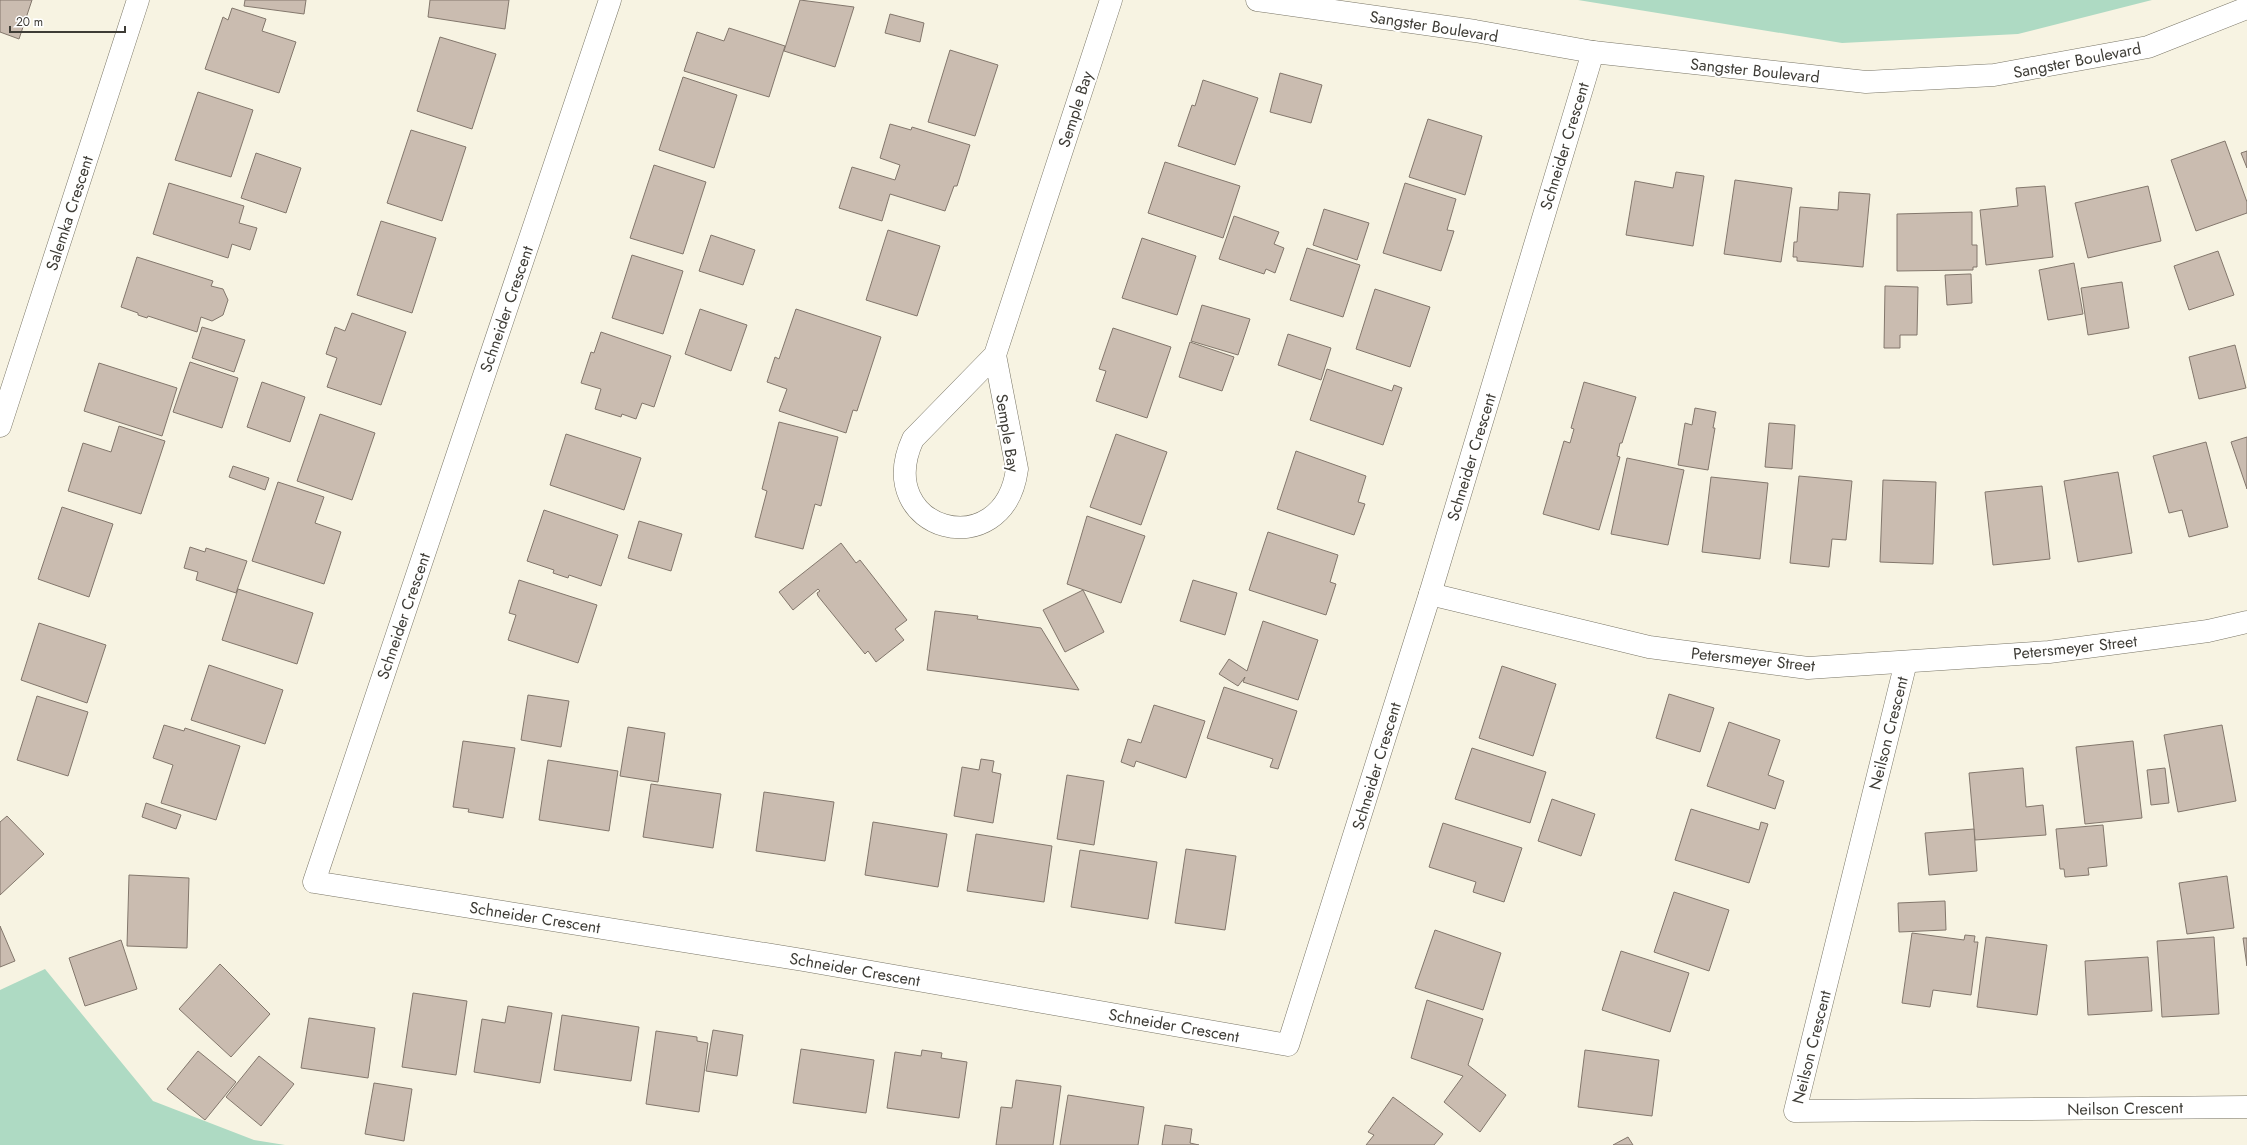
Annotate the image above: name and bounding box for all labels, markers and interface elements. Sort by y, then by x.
street label: Sangster Boulevard [1368,5,1500,48]
scale bar [10,8,125,34]
text: 20 m [16,13,43,31]
street label: Sangster Boulevard [2011,37,2143,84]
street label: Sangster Boulevard [1689,52,1821,89]
street label: Semple Bay [1052,67,1099,150]
street label: Schneider Crescent [1534,79,1595,213]
street label: Salemka Crescent [40,153,99,274]
street label: Schneider Crescent [474,243,539,375]
street label: Schneider Crescent [1441,390,1502,524]
street label: Semple Bay [990,392,1025,475]
street label: Schneider Crescent [371,550,436,682]
street label: Petersmeyer Street [2012,630,2138,665]
street label: Petersmeyer Street [1690,642,1816,677]
street label: Neilson Crescent [1863,674,1914,792]
street label: Schneider Crescent [1346,699,1407,833]
street label: Schneider Crescent [468,896,602,939]
street label: Schneider Crescent [788,947,922,992]
street label: Neilson Crescent [1786,988,1837,1106]
street label: Schneider Crescent [1107,1003,1241,1048]
street label: Neilson Crescent [2067,1096,2183,1121]

